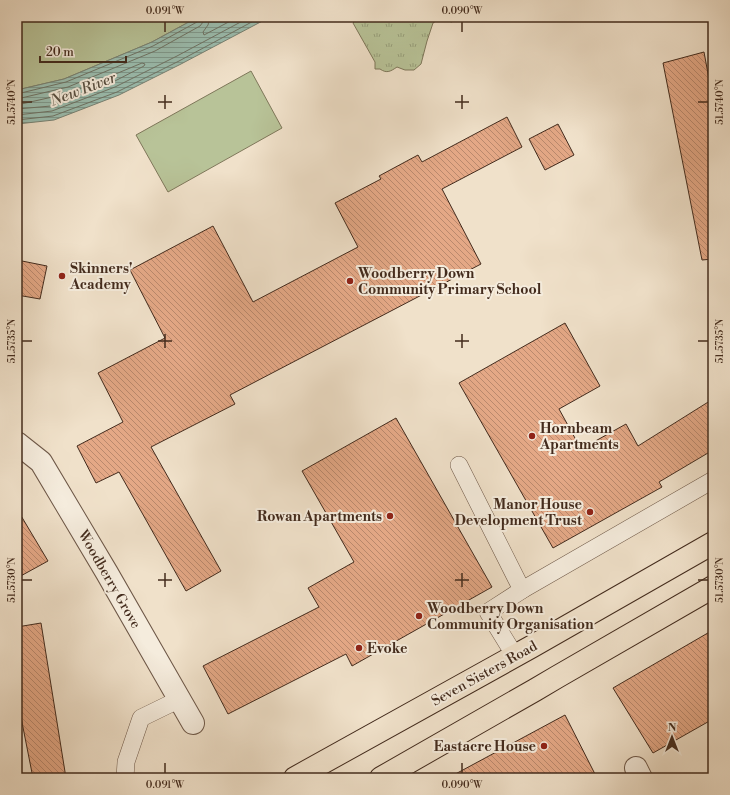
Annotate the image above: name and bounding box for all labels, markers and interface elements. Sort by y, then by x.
text: 0.091°W [146,5,185,17]
text: 0.090°W [442,5,483,17]
scale bar [40,38,126,64]
text: 20 m [46,45,74,60]
water label: New River [47,68,119,111]
text: 51.5740°N [6,79,18,125]
text: 51.5740°N [714,79,726,125]
place label: Skinners' Academy [69,260,132,294]
place label: Woodberry Down Community Primary School [357,265,542,299]
marker: Skinners' Academy [57,271,67,281]
marker: Woodberry Down Community Primary School [345,276,355,286]
text: 51.5735°N [6,318,18,363]
text: 51.5735°N [714,318,726,363]
place label: Hornbeam Apartments [539,420,619,454]
marker: Hornbeam Apartments [527,431,537,441]
place label: Manor House Development Trust [455,496,583,530]
marker: Manor House Development Trust [585,507,595,517]
place label: Rowan Apartments [257,508,382,526]
marker: Rowan Apartments [385,511,395,521]
street label: Woodberry Grove [73,526,145,632]
text: 51.5730°N [6,557,18,603]
text: 51.5730°N [714,557,726,603]
place label: Woodberry Down Community Organisation [426,600,594,634]
marker: Woodberry Down Community Organisation [414,611,424,621]
street label: Seven Sisters Road [428,637,541,710]
place label: Evoke [367,640,408,658]
marker: Evoke [354,643,364,653]
north arrow [652,717,692,757]
text: N [668,721,677,735]
place label: Eastacre House [434,738,536,756]
marker: Eastacre House [539,741,549,751]
text: 0.091°W [146,779,185,791]
text: 0.090°W [442,779,483,791]

